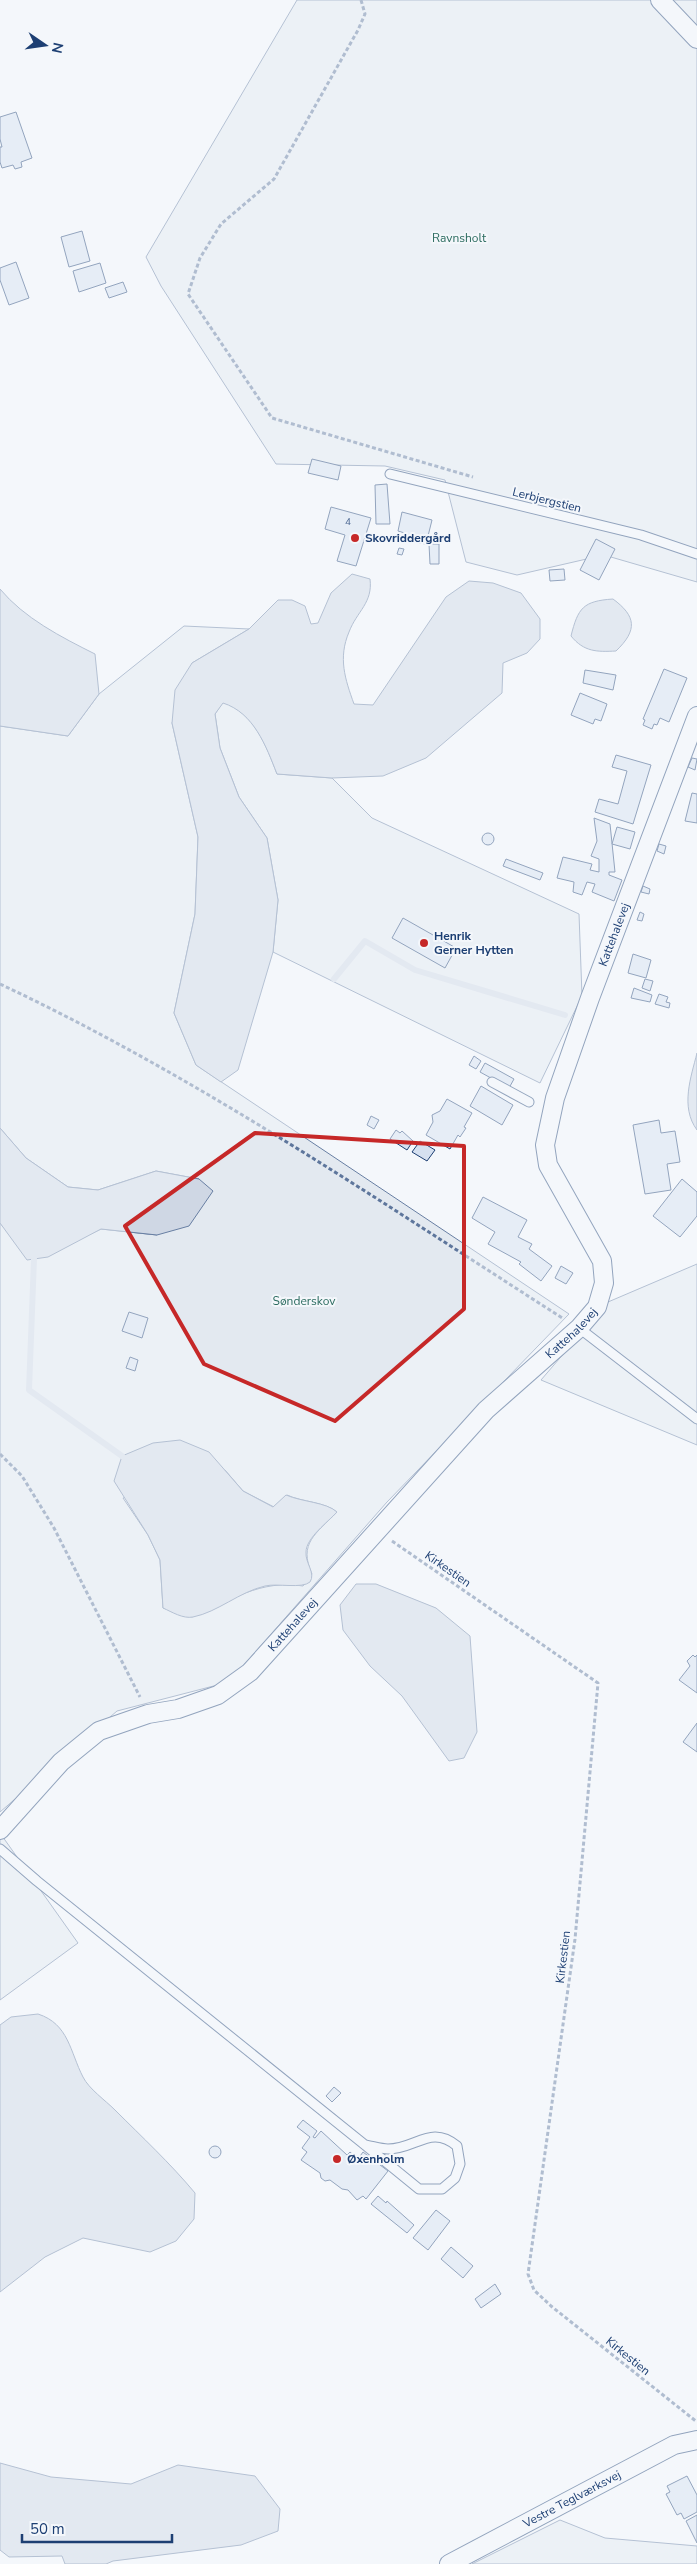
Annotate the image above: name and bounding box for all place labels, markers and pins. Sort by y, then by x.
place label: Skovriddergård [365,530,451,546]
marker: Skovriddergård [349,532,361,544]
place label: Henrik Gerner Hytten [434,928,514,958]
marker: Henrik Gerner Hytten [418,937,430,949]
place label: Øxenholm [347,2151,405,2167]
marker: Øxenholm [331,2153,343,2165]

